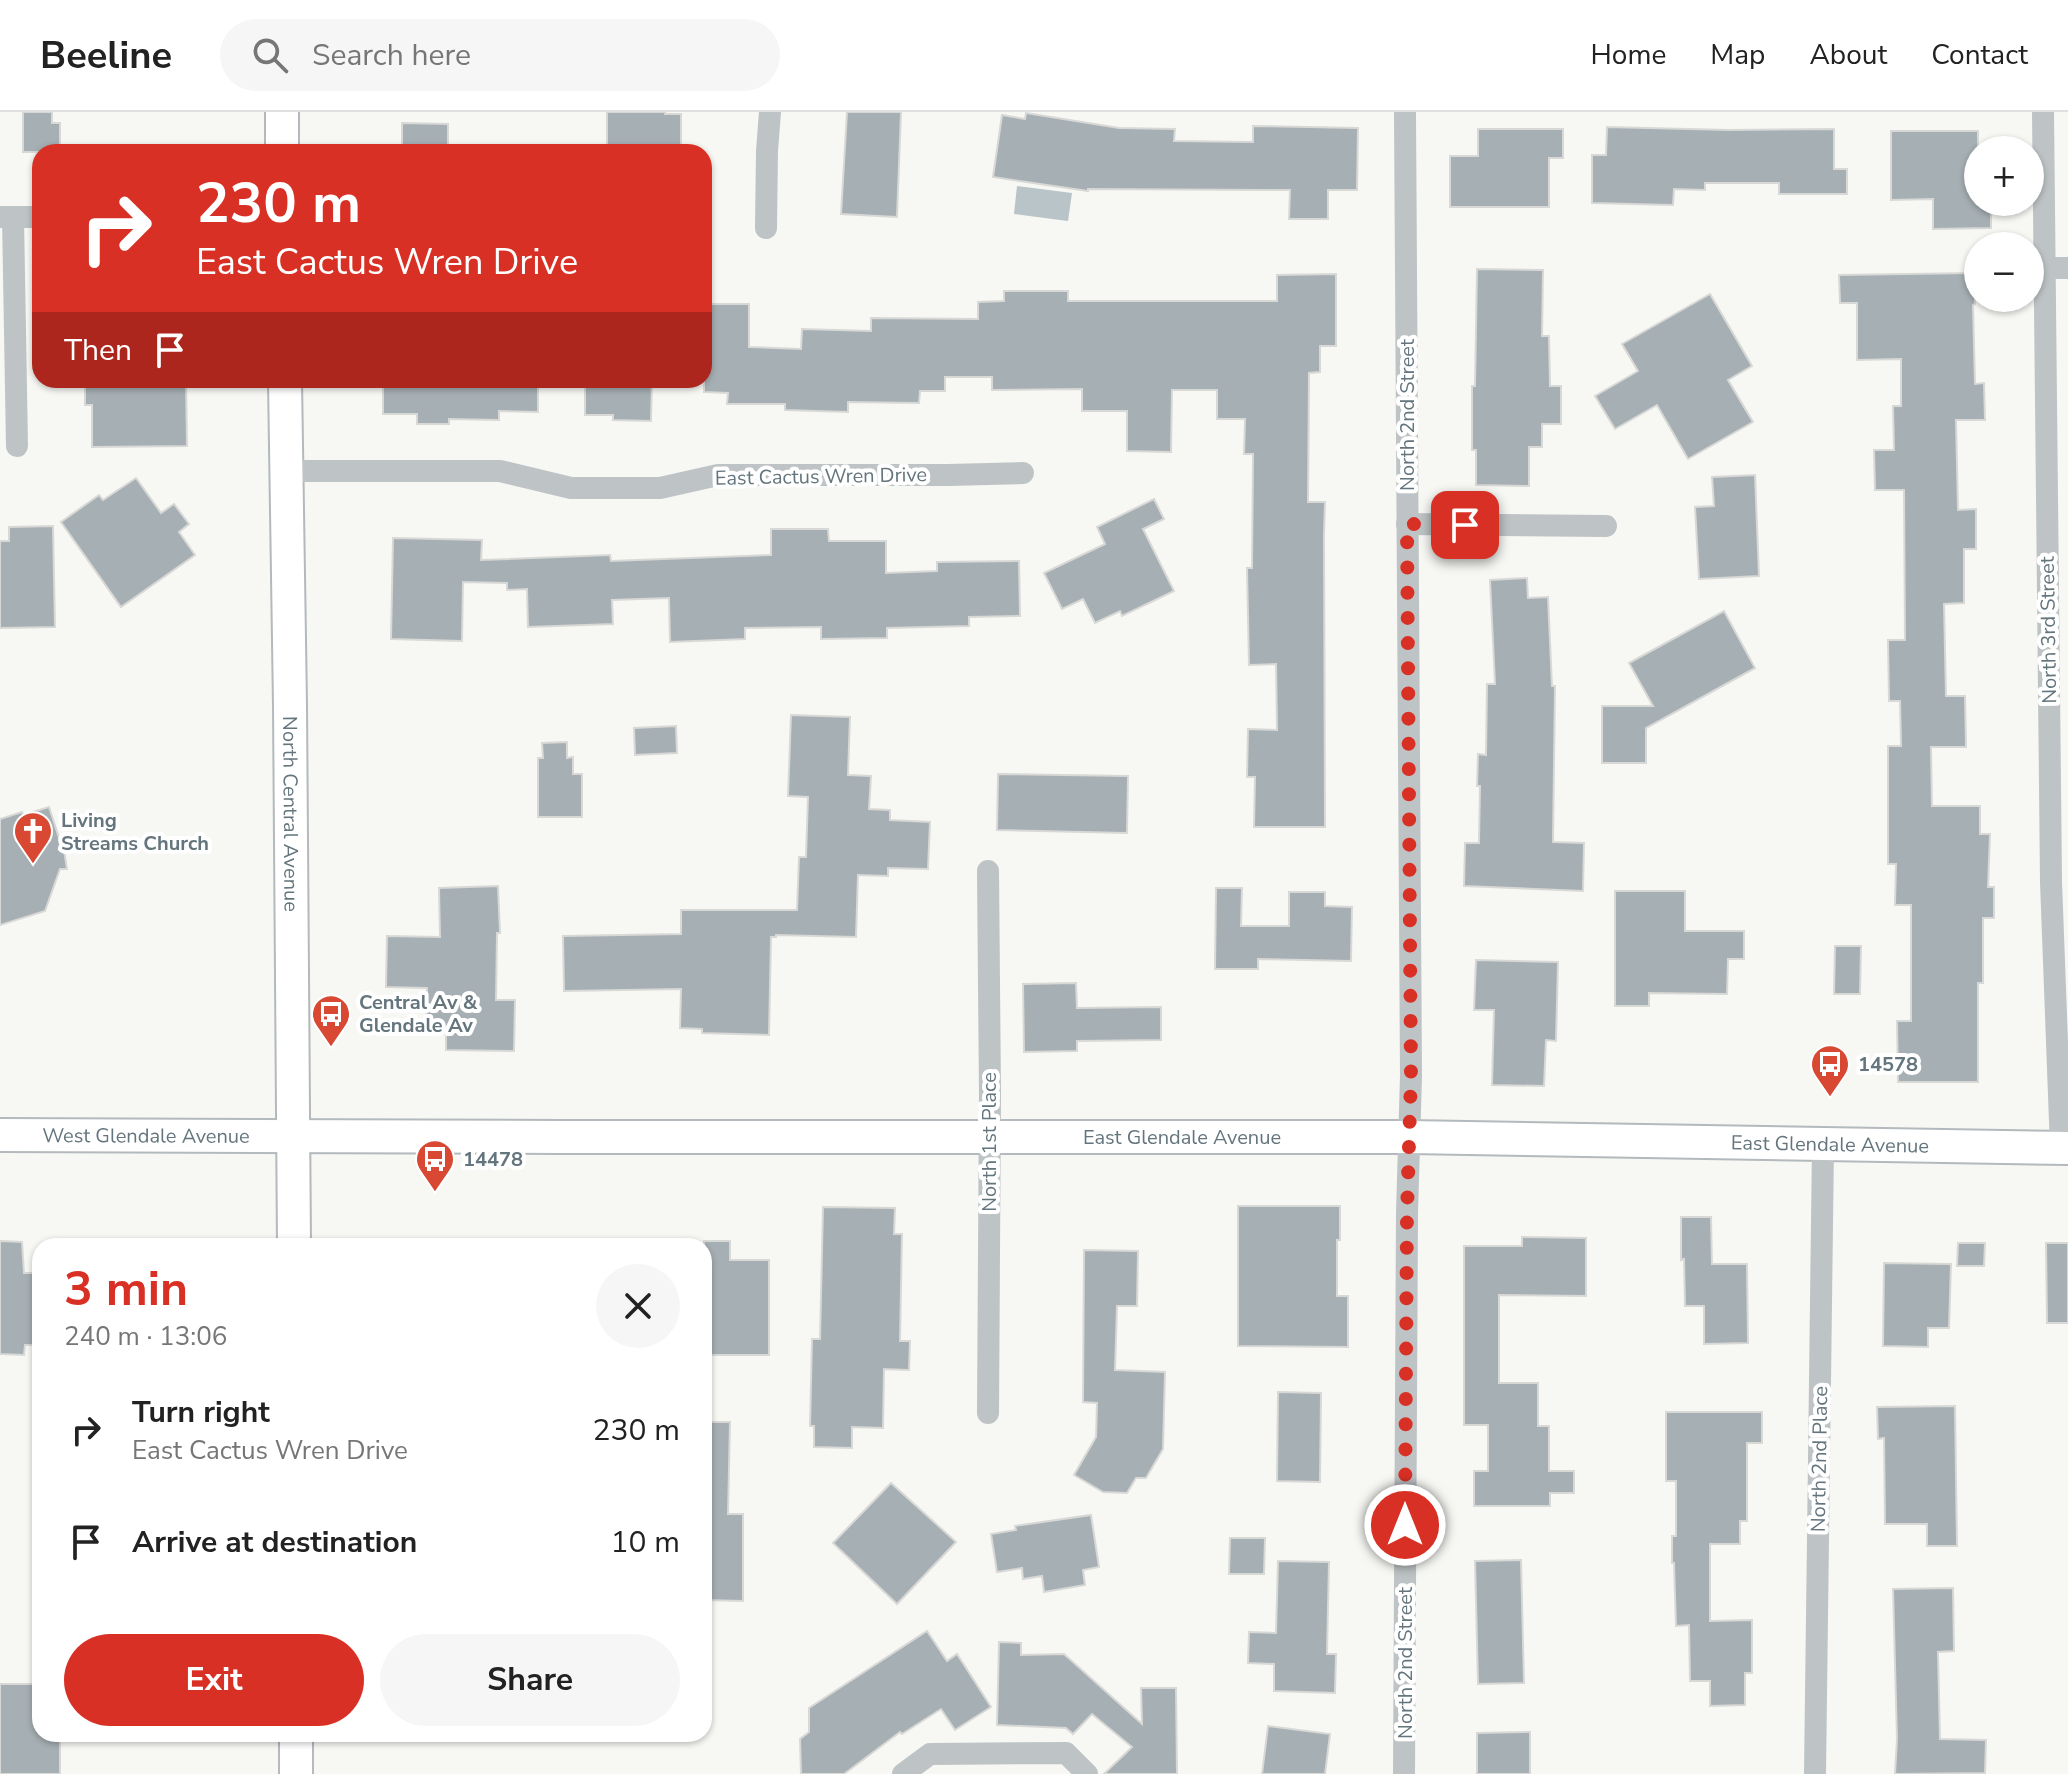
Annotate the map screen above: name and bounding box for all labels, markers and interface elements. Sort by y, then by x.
search box [220,19,780,91]
text: Beeline [40,30,172,81]
icon: search [248,33,292,77]
text: Search here [312,35,471,76]
text: Home [1591,36,1666,74]
text: Map [1710,36,1765,74]
text: About [1809,36,1887,74]
text: Contact [1931,36,2028,74]
map controls [1964,136,2044,312]
button: + [1964,136,2044,216]
text: 230 m [196,165,361,242]
icon: right [64,176,168,280]
button: − [1964,232,2044,312]
text: East Cactus Wren Drive [196,238,578,287]
icon: arrive [148,328,192,372]
text: Then [64,330,132,371]
street label: North 2nd Street [1394,338,1421,491]
street label: East Cactus Wren Drive [715,461,927,492]
pin [1431,491,1499,559]
icon: arrive [1443,503,1487,547]
street label: North 3rd Street [2034,555,2063,704]
street label: North Central Avenue [276,716,305,912]
place label: Living Streams Church [61,807,209,857]
church icon: Living Streams Church [12,810,54,865]
place label: Central Av & Glendale Av [359,989,478,1039]
bus stop icon: Central Av & Glendale Av [310,993,352,1048]
bus stop icon: 14578 [1809,1043,1851,1098]
place label: 14578 [1858,1051,1918,1078]
street label: North 1st Place [976,1072,1003,1212]
street label: West Glendale Avenue [42,1122,250,1150]
street label: East Glendale Avenue [1083,1124,1281,1151]
street label: East Glendale Avenue [1731,1129,1929,1160]
bus stop icon: 14478 [414,1138,456,1193]
place label: 14478 [463,1146,523,1173]
text: 3 min [64,1256,188,1322]
button: close [596,1264,680,1348]
text: 240 m · 13:06 [64,1319,227,1354]
street label: North 2nd Place [1805,1386,1834,1532]
text: Turn right [132,1392,270,1433]
icon: right [64,1408,108,1452]
text: 230 m [593,1410,680,1451]
text: East Cactus Wren Drive [132,1433,408,1468]
position arrow [1363,1483,1447,1567]
icon: arrive [64,1520,108,1564]
text: Arrive at destination [132,1522,417,1563]
text: 10 m [611,1522,680,1563]
street label: North 2nd Street [1392,1586,1419,1739]
button: Exit [64,1634,364,1726]
button: Share [380,1634,680,1726]

